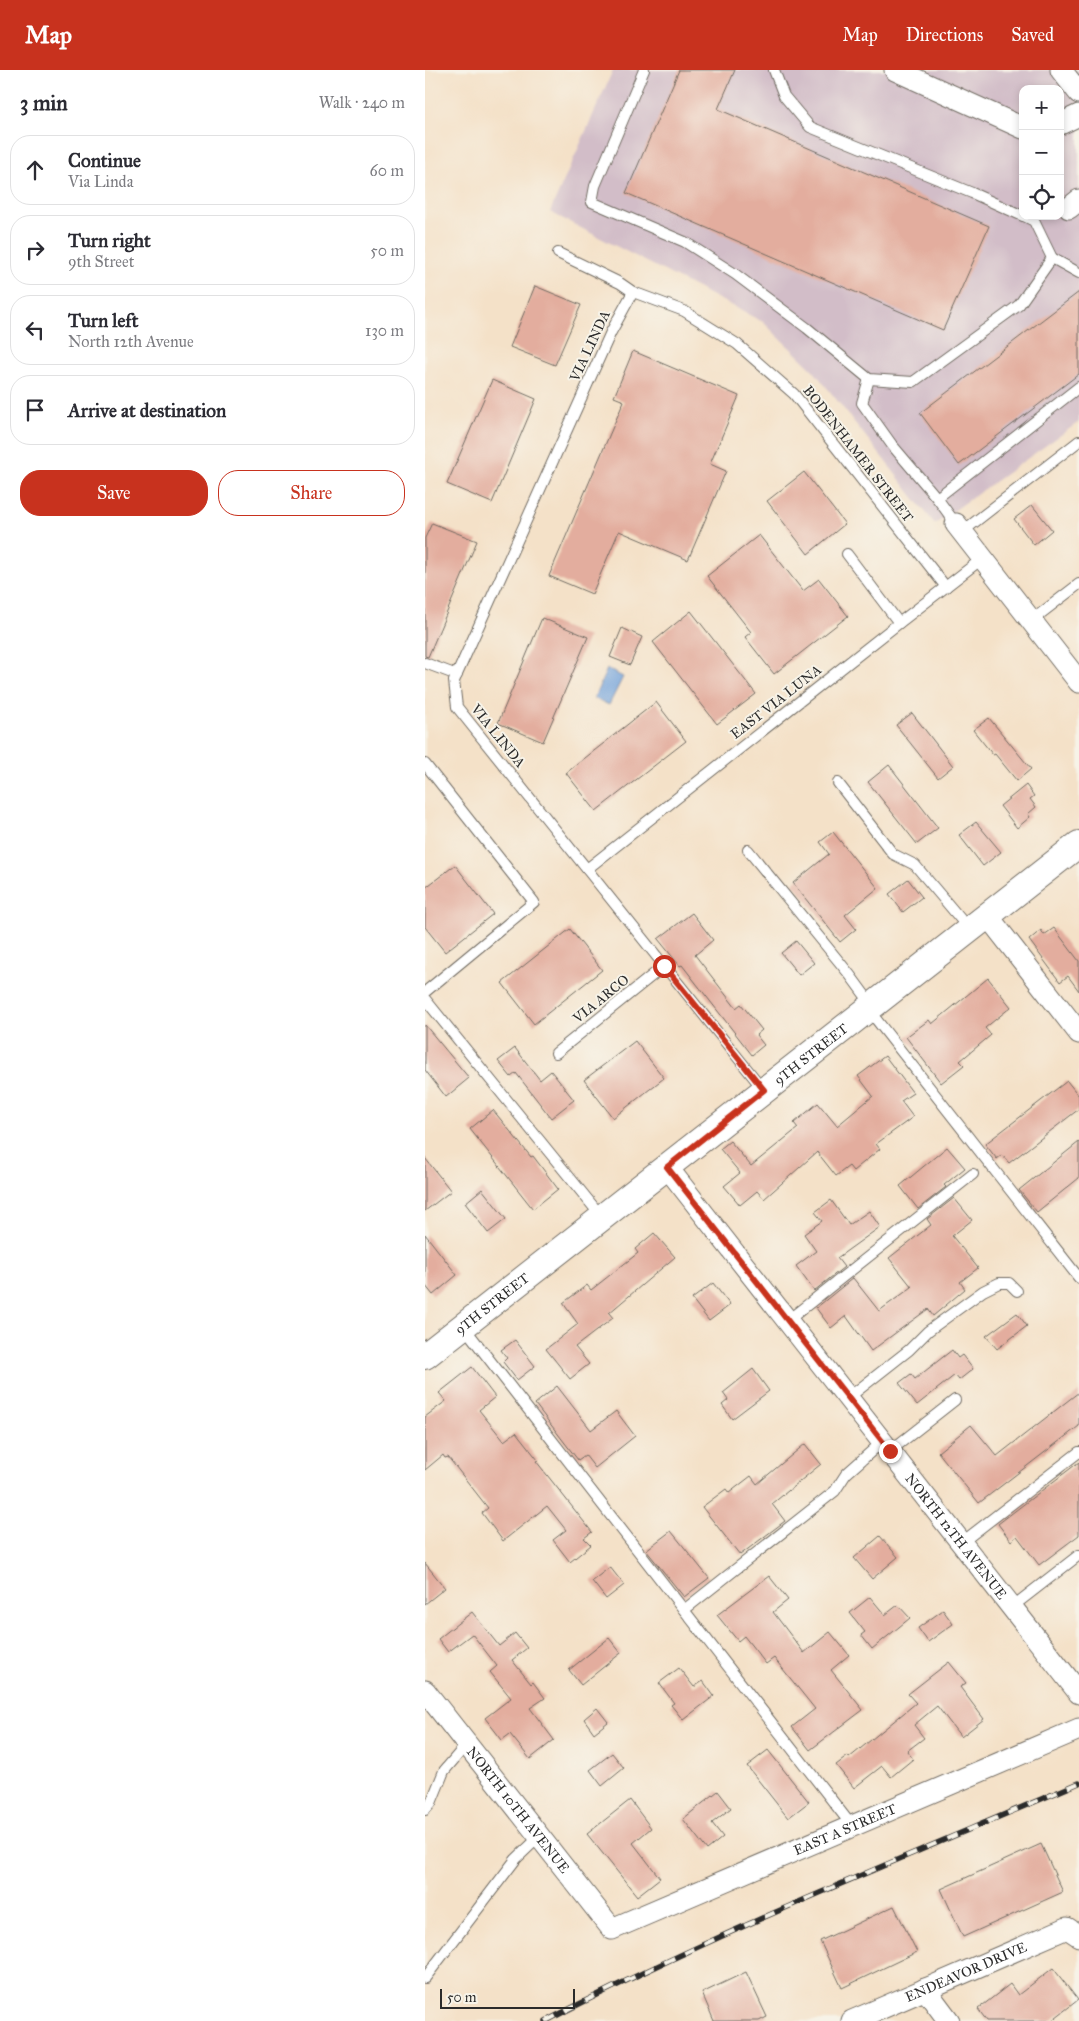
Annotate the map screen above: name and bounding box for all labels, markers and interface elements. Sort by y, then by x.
text: Map [25,20,72,50]
text: Map [842,24,878,46]
text: Directions [906,24,983,46]
text: Saved [1011,24,1054,46]
map controls [1019,85,1064,220]
button: + [1019,85,1064,130]
text: 3 min [20,90,68,116]
text: Walk · 240 m [319,93,405,112]
button: − [1019,130,1064,175]
text: Continue [68,149,141,172]
icon: ahead [21,156,49,184]
text: 60 m [370,161,404,180]
text: Via Linda [68,172,133,191]
button: locate [1019,175,1064,220]
text: Turn right [68,229,151,252]
icon: right [21,236,49,264]
text: 50 m [370,241,404,260]
text: 9th Street [68,252,134,271]
street label: VIA LINDA [566,307,614,385]
text: Turn left [68,309,138,332]
icon: left [21,316,49,344]
text: 130 m [365,321,404,340]
text: North 12th Avenue [68,332,194,351]
street label: BODENHAMER STREET [799,382,917,526]
icon: arrive [21,396,49,424]
text: Arrive at destination [68,399,226,422]
button: Save [20,470,208,516]
button: Share [218,470,405,516]
street label: EAST VIA LUNA [727,661,825,743]
street label: VIA LINDA [467,700,529,772]
route start [653,955,676,978]
street label: VIA ARCO [569,971,633,1027]
street label: 9TH STREET [770,1019,852,1088]
street label: 9TH STREET [451,1269,533,1338]
route end [879,1440,902,1463]
street label: NORTH 12TH AVENUE [902,1470,1011,1602]
street label: NORTH 10TH AVENUE [463,1743,573,1876]
street label: EAST A STREET [791,1800,899,1859]
street label: ENDEAVOR DRIVE [902,1938,1029,2006]
scale bar [440,1986,575,2009]
text: 50 m [447,1989,476,2006]

